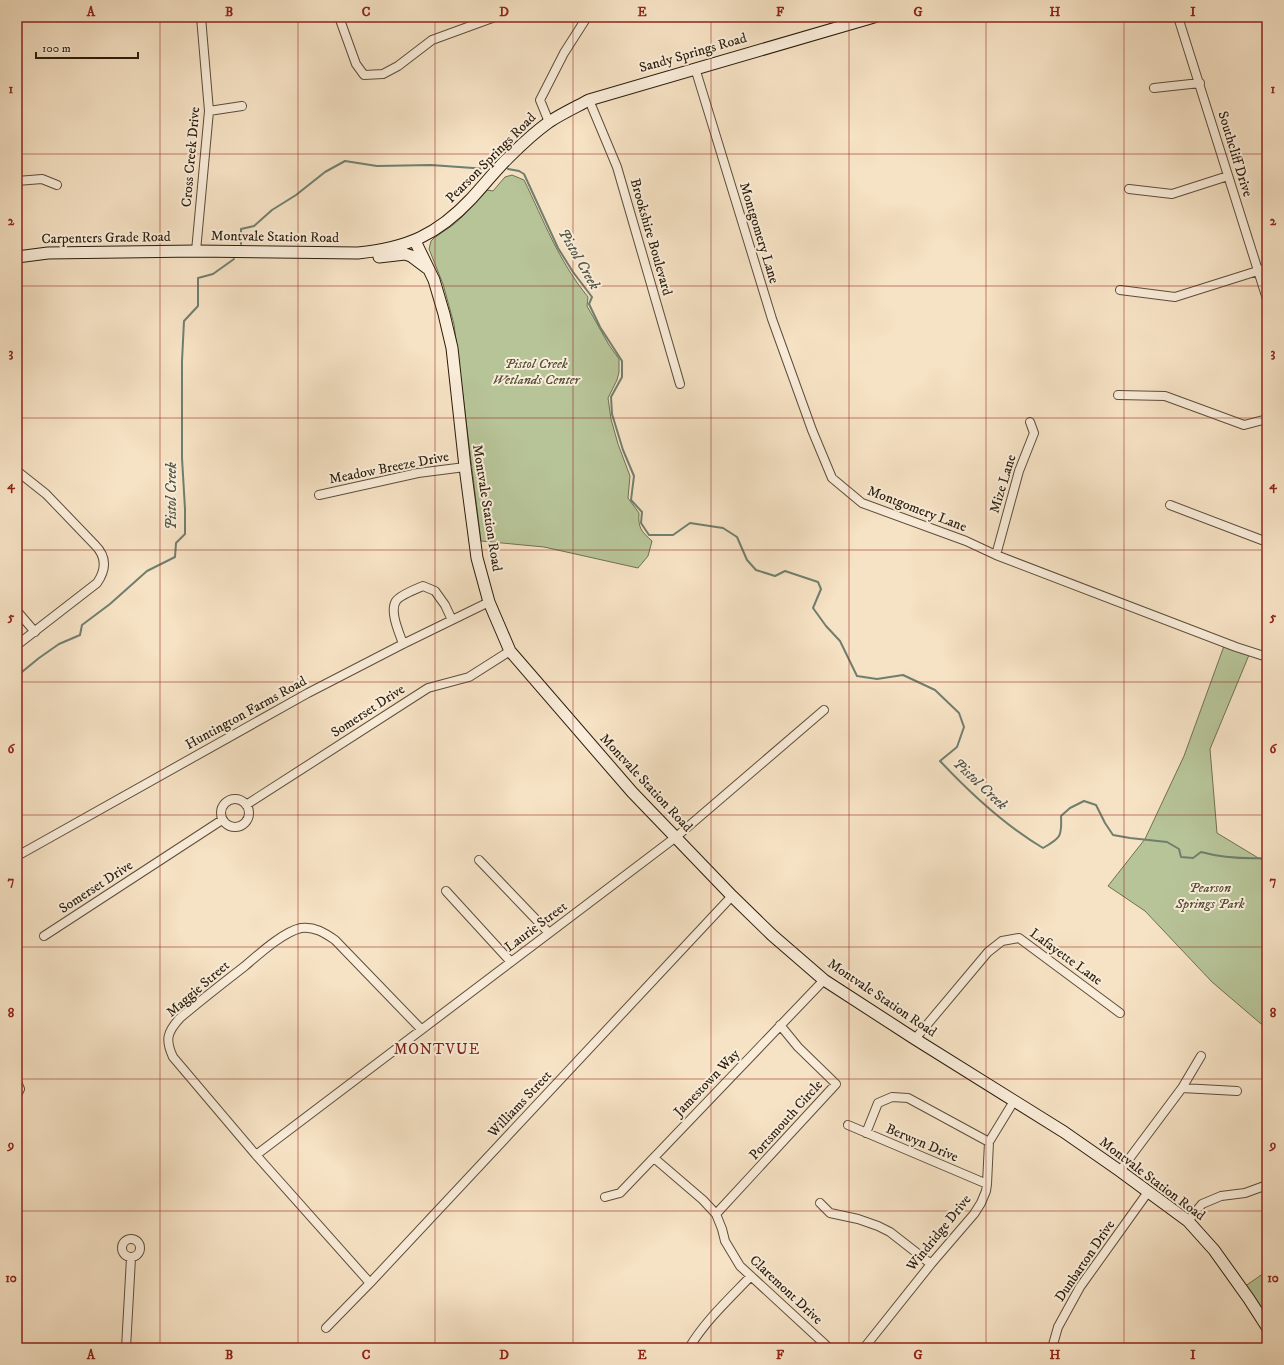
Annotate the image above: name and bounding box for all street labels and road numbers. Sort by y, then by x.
street label: Sandy Springs Road [637,29,749,77]
street label: Cross Creek Drive [178,106,204,208]
street label: Pearson Springs Road [442,109,540,207]
street label: Southcliff Drive [1213,109,1257,199]
street label: Brookshire Boulevard [626,176,676,298]
street label: Montgomery Lane [735,180,783,286]
street label: Montvale Station Road [211,227,339,247]
street label: Carpenters Grade Road [41,228,171,248]
street label: Montvale Station Road [468,443,506,573]
street label: Meadow Breeze Drive [328,448,451,488]
street label: Mize Lane [986,452,1020,515]
street label: Montgomery Lane [865,482,969,536]
street label: Huntington Farms Road [182,672,310,754]
street label: Somerset Drive [328,680,409,742]
street label: Montvale Station Road [596,730,696,836]
street label: Somerset Drive [56,856,137,918]
street label: Laurie Street [501,897,571,956]
street label: Lafayette Lane [1026,925,1106,990]
street label: Montvale Station Road [824,955,940,1041]
street label: Maggie Street [163,956,234,1021]
street label: Jamestown Way [669,1045,744,1122]
street label: Williams Street [484,1066,556,1142]
street label: Portsmouth Circle [745,1076,827,1164]
street label: Berwyn Drive [883,1120,961,1166]
street label: Montvale Station Road [1095,1133,1209,1225]
street label: Windridge Drive [902,1191,975,1276]
street label: Dunbarton Drive [1051,1216,1119,1305]
street label: Claremont Drive [746,1251,827,1329]

